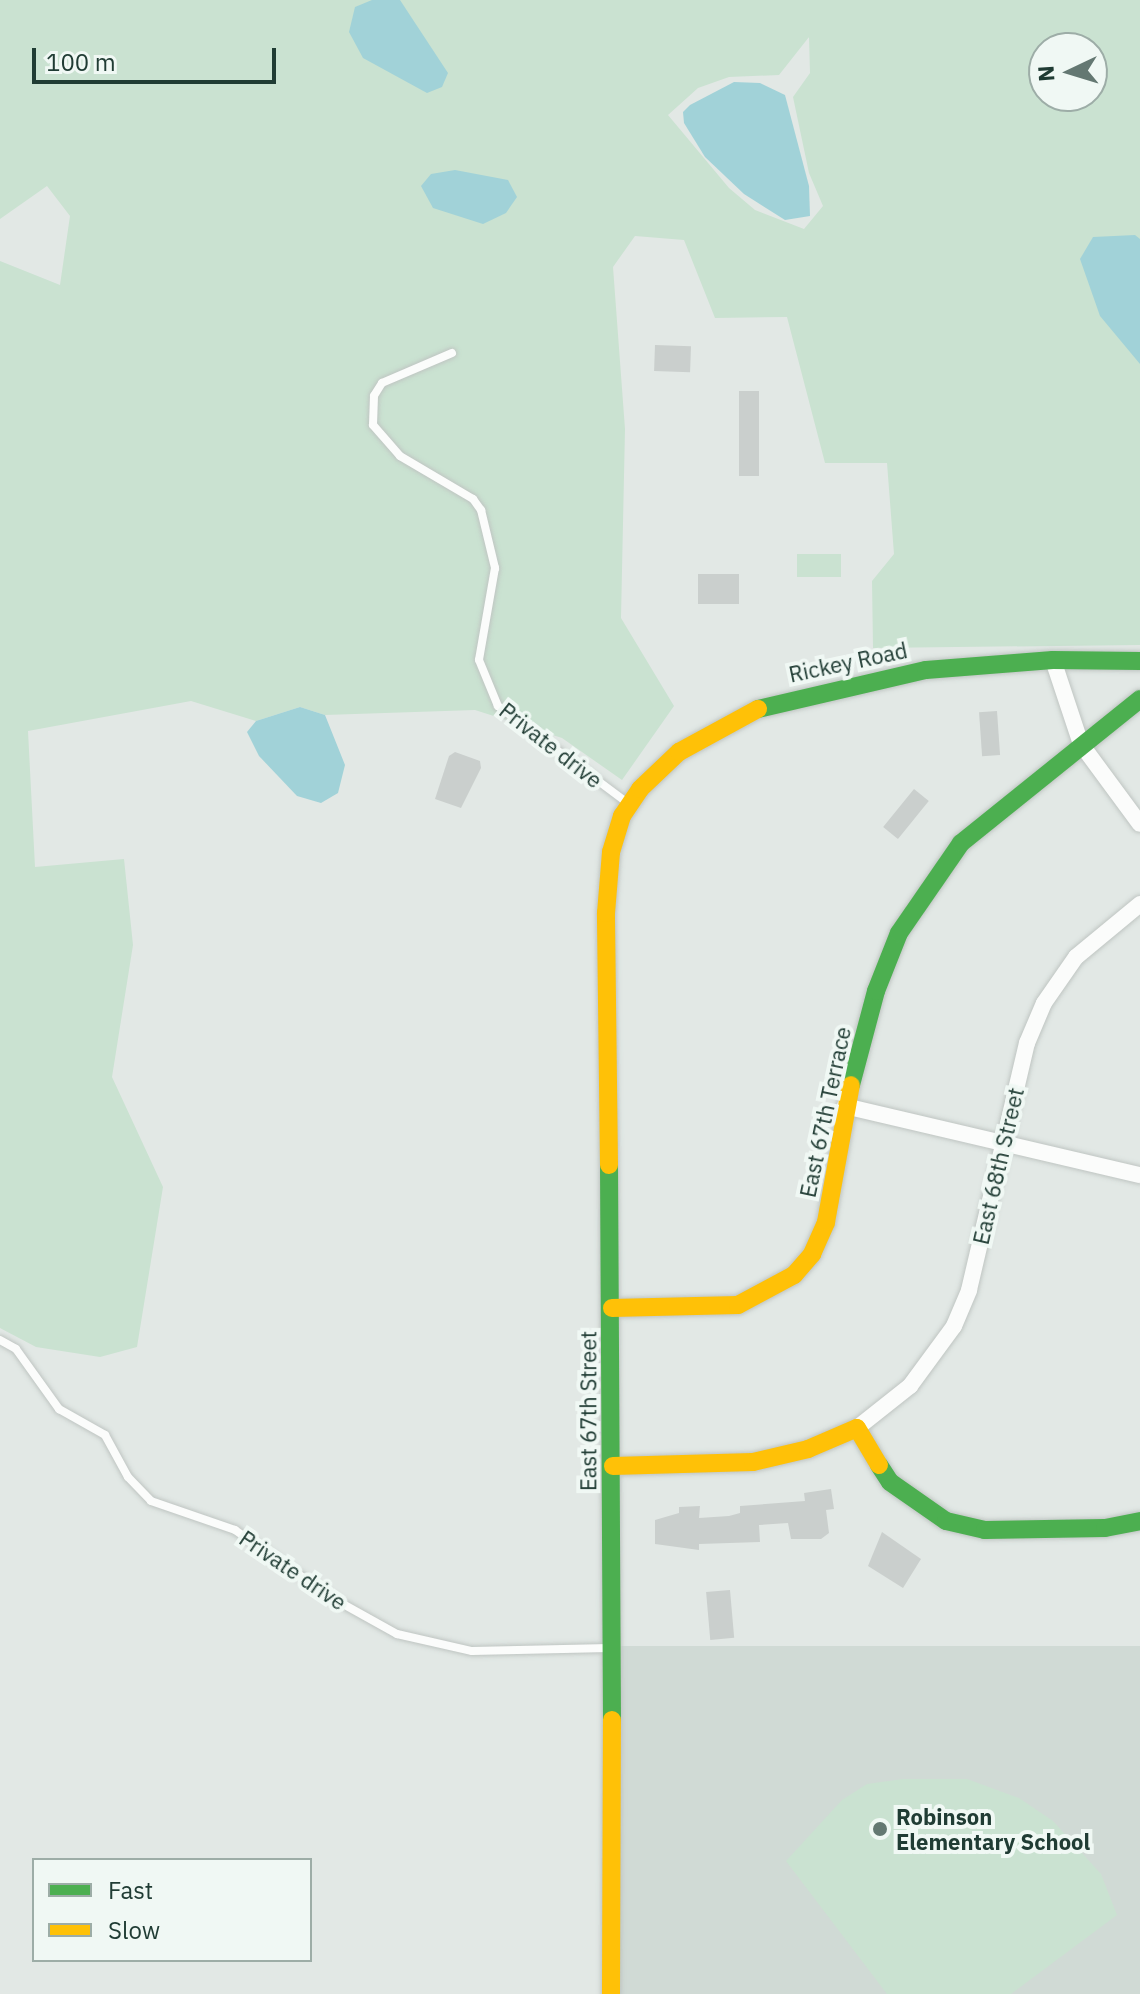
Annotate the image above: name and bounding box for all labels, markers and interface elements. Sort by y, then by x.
scale bar [36,32,280,82]
north arrow [1028,32,1108,112]
text: 100 m [46,46,116,78]
text: N [1031,65,1061,83]
street label: Rickey Road [786,637,910,687]
street label: Private drive [494,697,608,793]
street label: East 67th Terrace [794,1024,856,1200]
street label: East 68th Street [967,1085,1029,1247]
street label: East 67th Street [575,1331,601,1491]
street label: Private drive [235,1525,351,1615]
place label: Robinson Elementary School [896,1803,1090,1854]
marker: Robinson Elementary School [871,1820,889,1838]
legend [32,1858,312,1962]
text: Fast [108,1874,153,1906]
text: Slow [108,1914,160,1946]

